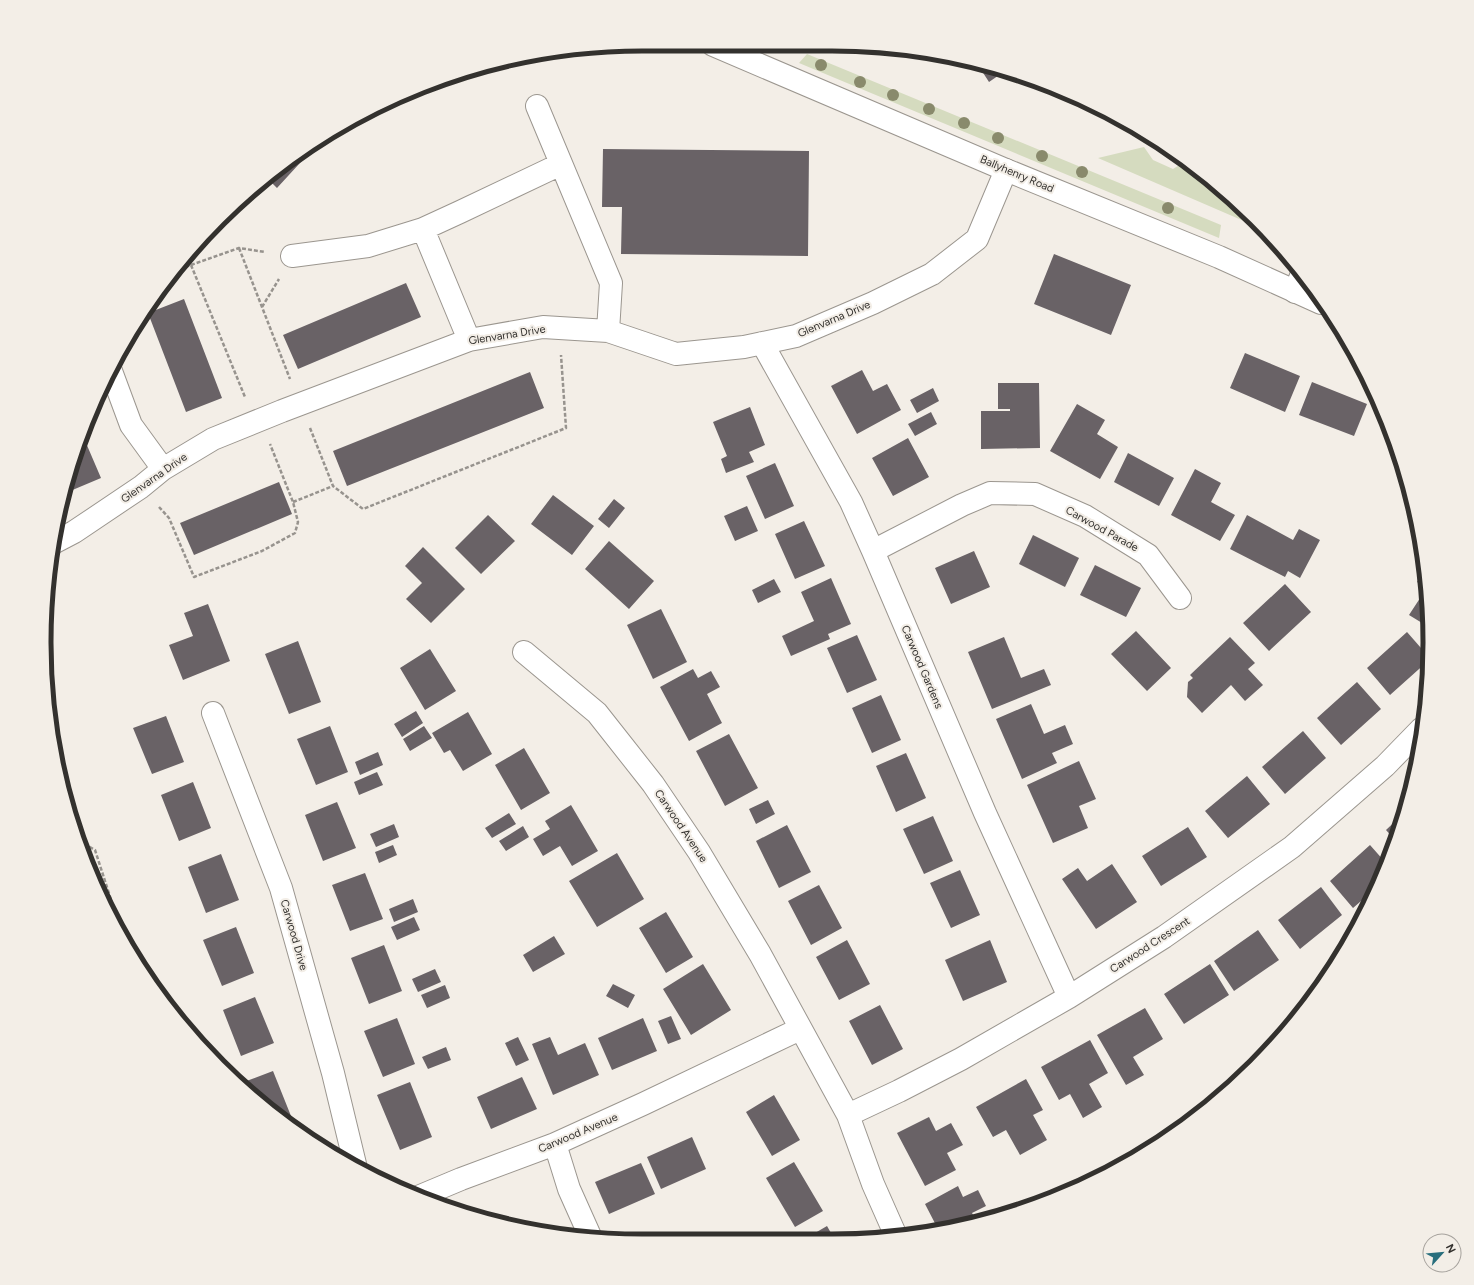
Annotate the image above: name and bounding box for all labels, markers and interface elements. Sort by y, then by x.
street label: Ballyhenry Road [978,153,1056,195]
street label: Glenvarna Drive [796,298,872,340]
street label: Glenvarna Drive [468,323,546,347]
street label: Glenvarna Drive [118,450,190,506]
street label: Carwood Parade [1063,504,1141,554]
street label: Carwood Gardens [899,623,945,711]
street label: Carwood Avenue [652,787,710,865]
street label: Carwood Drive [278,898,310,972]
street label: Carwood Crescent [1108,914,1192,976]
street label: Carwood Avenue [536,1110,620,1156]
north arrow [1422,1233,1462,1273]
text: N [1443,1242,1458,1255]

